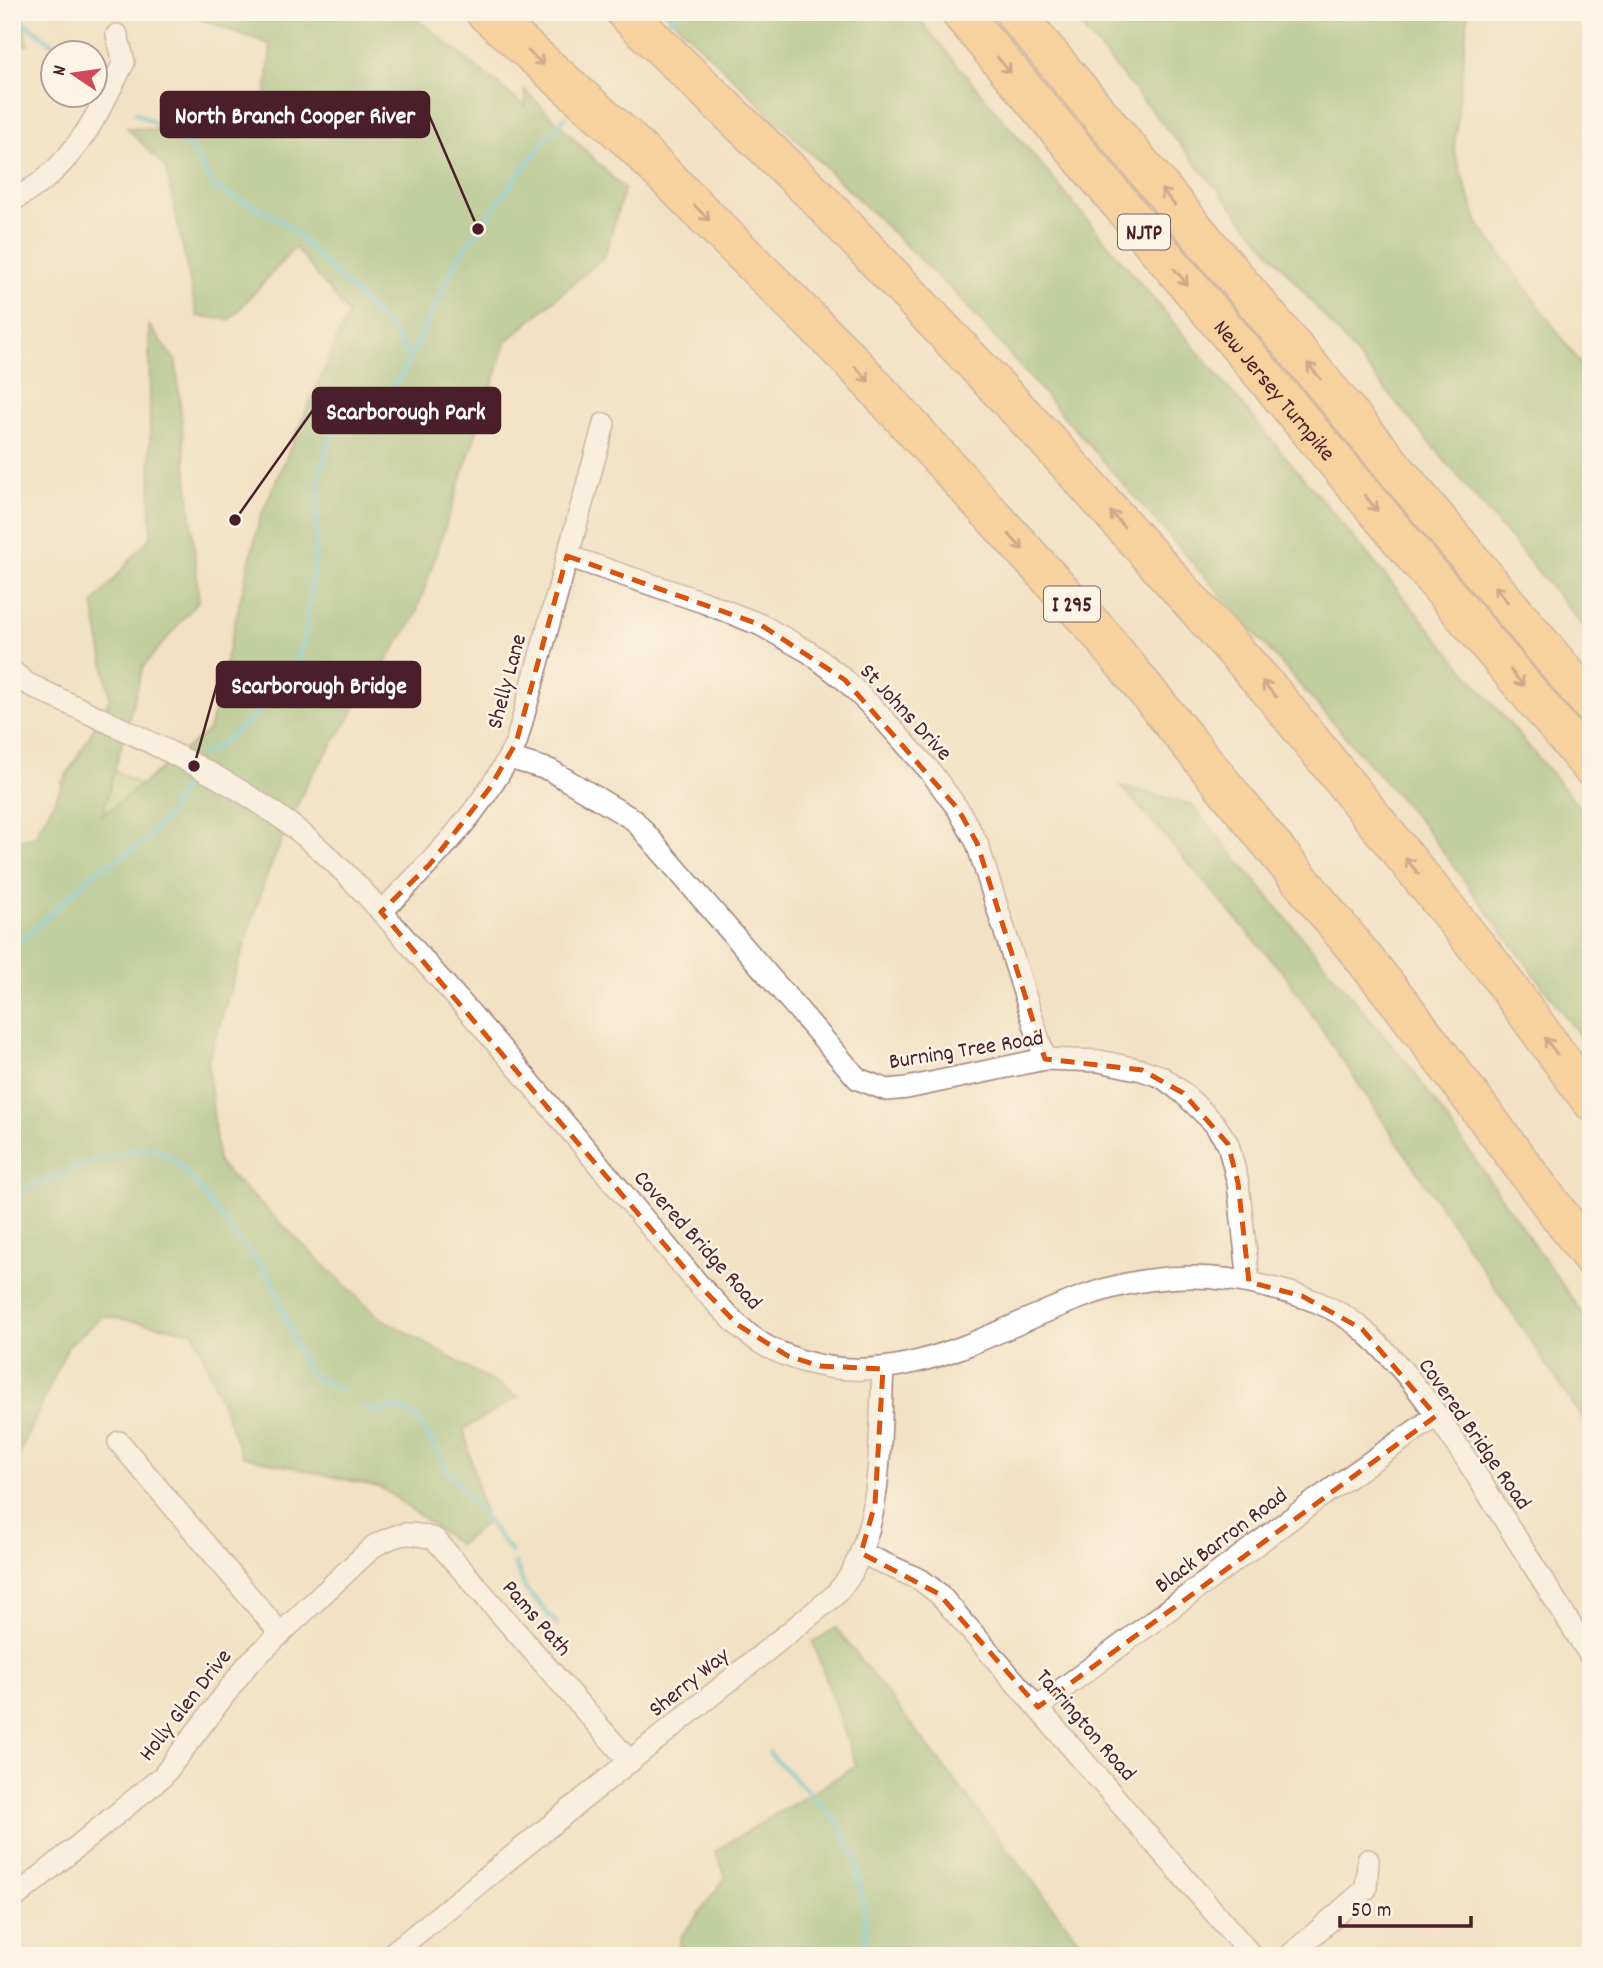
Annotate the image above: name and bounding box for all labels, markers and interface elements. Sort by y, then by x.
north arrow [38,38,108,108]
one-way arrow [526,49,544,65]
one-way arrow [996,55,1012,73]
text: N [47,63,75,79]
callout: North Branch Cooper River [161,92,429,137]
text: North Branch Cooper River [175,101,416,135]
one-way arrow [1161,188,1176,206]
one-way arrow [693,204,710,221]
road number: NJTP [1118,215,1170,250]
one-way arrow [1173,267,1189,285]
street label: New Jersey Turnpike [1204,314,1342,470]
one-way arrow [1306,363,1322,381]
one-way arrow [854,365,871,382]
callout: Scarborough Park [313,388,500,433]
text: Scarborough Park [326,397,486,431]
one-way arrow [1363,494,1379,512]
one-way arrow [1109,511,1126,528]
one-way arrow [1008,533,1024,551]
road number: I 295 [1044,586,1100,622]
one-way arrow [1493,586,1508,604]
street label: Shelly Lane [480,631,537,733]
street label: St Johns Drive [850,657,958,770]
callout: Scarborough Bridge [217,662,420,707]
one-way arrow [1508,669,1524,687]
text: Scarborough Bridge [231,671,407,705]
one-way arrow [1261,680,1277,698]
one-way arrow [1404,857,1419,875]
street label: Burning Tree Road [887,1023,1046,1080]
one-way arrow [1543,1037,1558,1056]
street label: Covered Bridge Road [624,1164,769,1319]
street label: Covered Bridge Road [1408,1352,1538,1518]
street label: Black Barron Road [1149,1481,1296,1603]
street label: Pams Path [493,1574,578,1665]
street label: Sherry Way [643,1640,738,1727]
street label: Holly Glen Drive [132,1643,241,1769]
street label: Tarrington Road [1026,1663,1143,1790]
scale bar [1340,1884,1472,1928]
text: 50 m [1351,1897,1391,1927]

